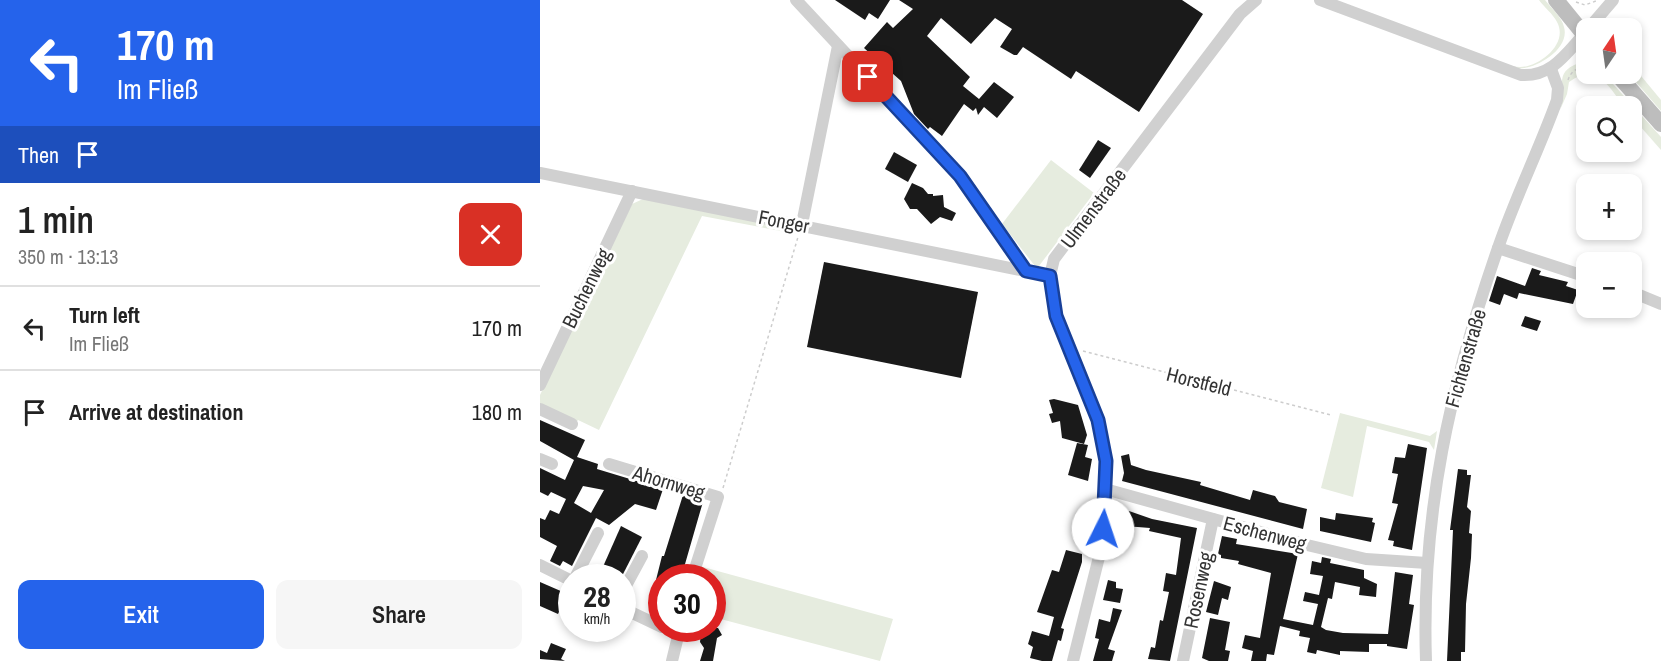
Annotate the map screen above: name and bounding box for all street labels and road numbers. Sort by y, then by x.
street label: Ulmenstraße [1054,162,1132,254]
street label: Fonger [756,203,812,239]
street label: Buchenweg [555,244,617,332]
street label: Fichtenstraße [1438,306,1492,410]
street label: Horstfeld [1164,360,1234,402]
street label: Ahornweg [629,458,708,506]
street label: Eschenweg [1221,509,1309,557]
street label: Rosenweg [1177,549,1219,631]

